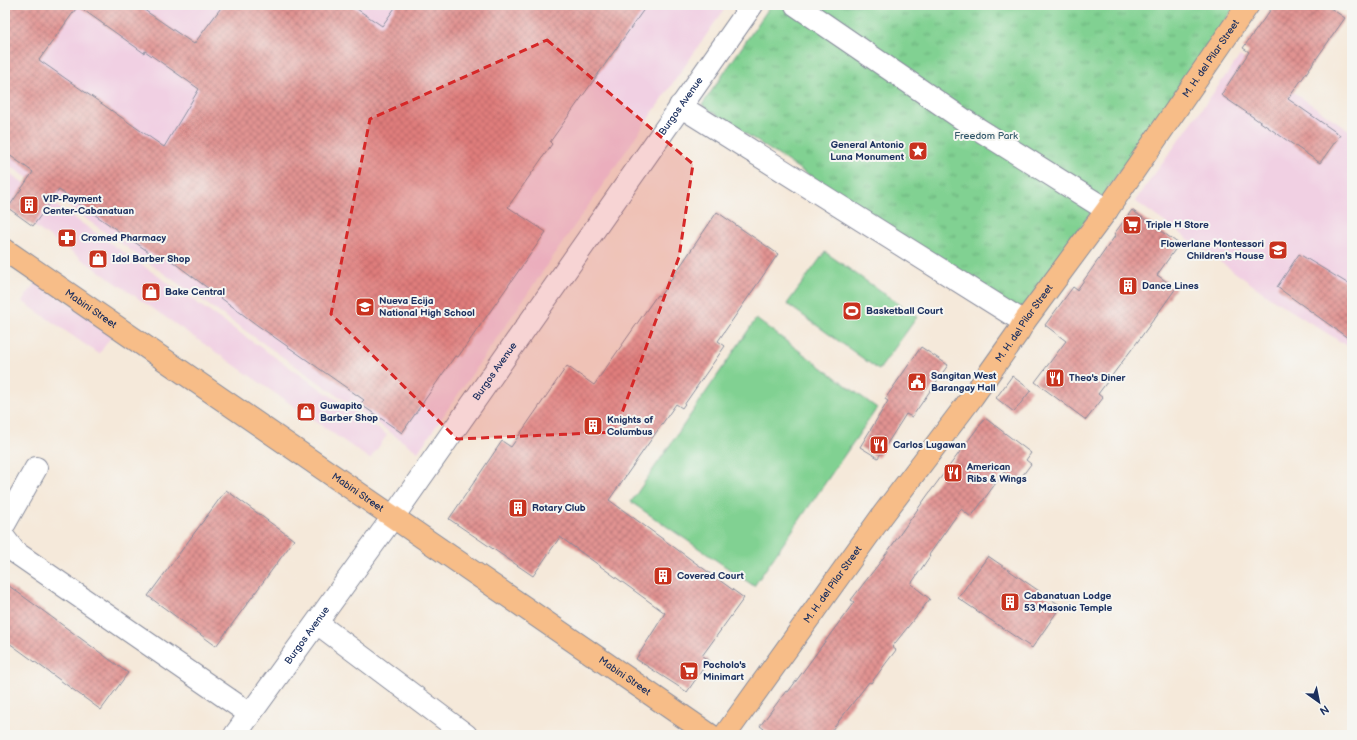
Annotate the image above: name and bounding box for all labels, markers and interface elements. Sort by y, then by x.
street label: M. H. del Pilar Street [1180,17,1242,100]
street label: Burgos Avenue [656,75,706,138]
park label: Freedom Park [954,130,1018,142]
place label: General Antonio Luna Monument [830,139,905,163]
place icon: General Antonio Luna Monument [907,140,929,162]
place label: VIP-Payment Center-Cabanatuan [43,193,134,217]
building icon: VIP-Payment Center-Cabanatuan [18,194,40,216]
supermarket icon: Triple H Store [1121,214,1143,236]
place label: Triple H Store [1146,219,1209,231]
pharmacy icon: Cromed Pharmacy [56,227,78,249]
place label: Cromed Pharmacy [81,232,167,244]
place label: Flowerlane Montessori Children's House [1160,238,1264,262]
school or university icon: Flowerlane Montessori Children's House [1267,239,1289,261]
shop icon: Idol Barber Shop [87,248,109,270]
place label: Idol Barber Shop [112,253,190,265]
building icon: Dance Lines [1117,275,1139,297]
place label: Dance Lines [1142,280,1199,292]
shop icon: Bake Central [140,281,162,303]
street label: M. H. del Pilar Street [993,282,1056,364]
place label: Bake Central [165,286,225,298]
street label: Mabini Street [62,287,119,331]
place label: Nueva Ecija National High School [379,295,475,319]
school or university icon: Nueva Ecija National High School [354,296,376,318]
sports icon: Basketball Court [841,300,863,322]
place label: Basketball Court [866,305,944,317]
street label: Burgos Avenue [470,340,520,403]
restaurant icon: Theo's Diner [1044,367,1066,389]
place label: Sangitan West Barangay Hall [931,370,997,394]
public building icon: Sangitan West Barangay Hall [906,371,928,393]
place label: Theo's Diner [1069,372,1127,384]
place label: Guwapito Barber Shop [320,400,378,424]
shop icon: Guwapito Barber Shop [295,401,317,423]
place label: Knights of Columbus [607,414,654,438]
building icon: Knights of Columbus [582,415,604,437]
restaurant icon: Carlos Lugawan [868,434,890,456]
place label: Carlos Lugawan [893,439,966,451]
place label: American Ribs & Wings [966,461,1027,485]
restaurant icon: American Ribs & Wings [942,462,964,484]
street label: Mabini Street [329,471,386,515]
building icon: Rotary Club [507,497,529,519]
place label: Rotary Club [532,502,586,514]
street label: M. H. del Pilar Street [801,544,864,626]
building icon: Covered Court [652,565,674,587]
place label: Covered Court [677,570,745,582]
place label: Cabanatuan Lodge 53 Masonic Temple [1024,590,1113,614]
building icon: Cabanatuan Lodge 53 Masonic Temple [999,591,1021,613]
street label: Burgos Avenue [282,604,332,667]
street label: Mabini Street [596,654,653,698]
place label: Pocholo's Minimart [703,659,746,683]
supermarket icon: Pocholo's Minimart [678,660,700,682]
north arrow [1299,682,1339,722]
text: N [1317,702,1331,718]

